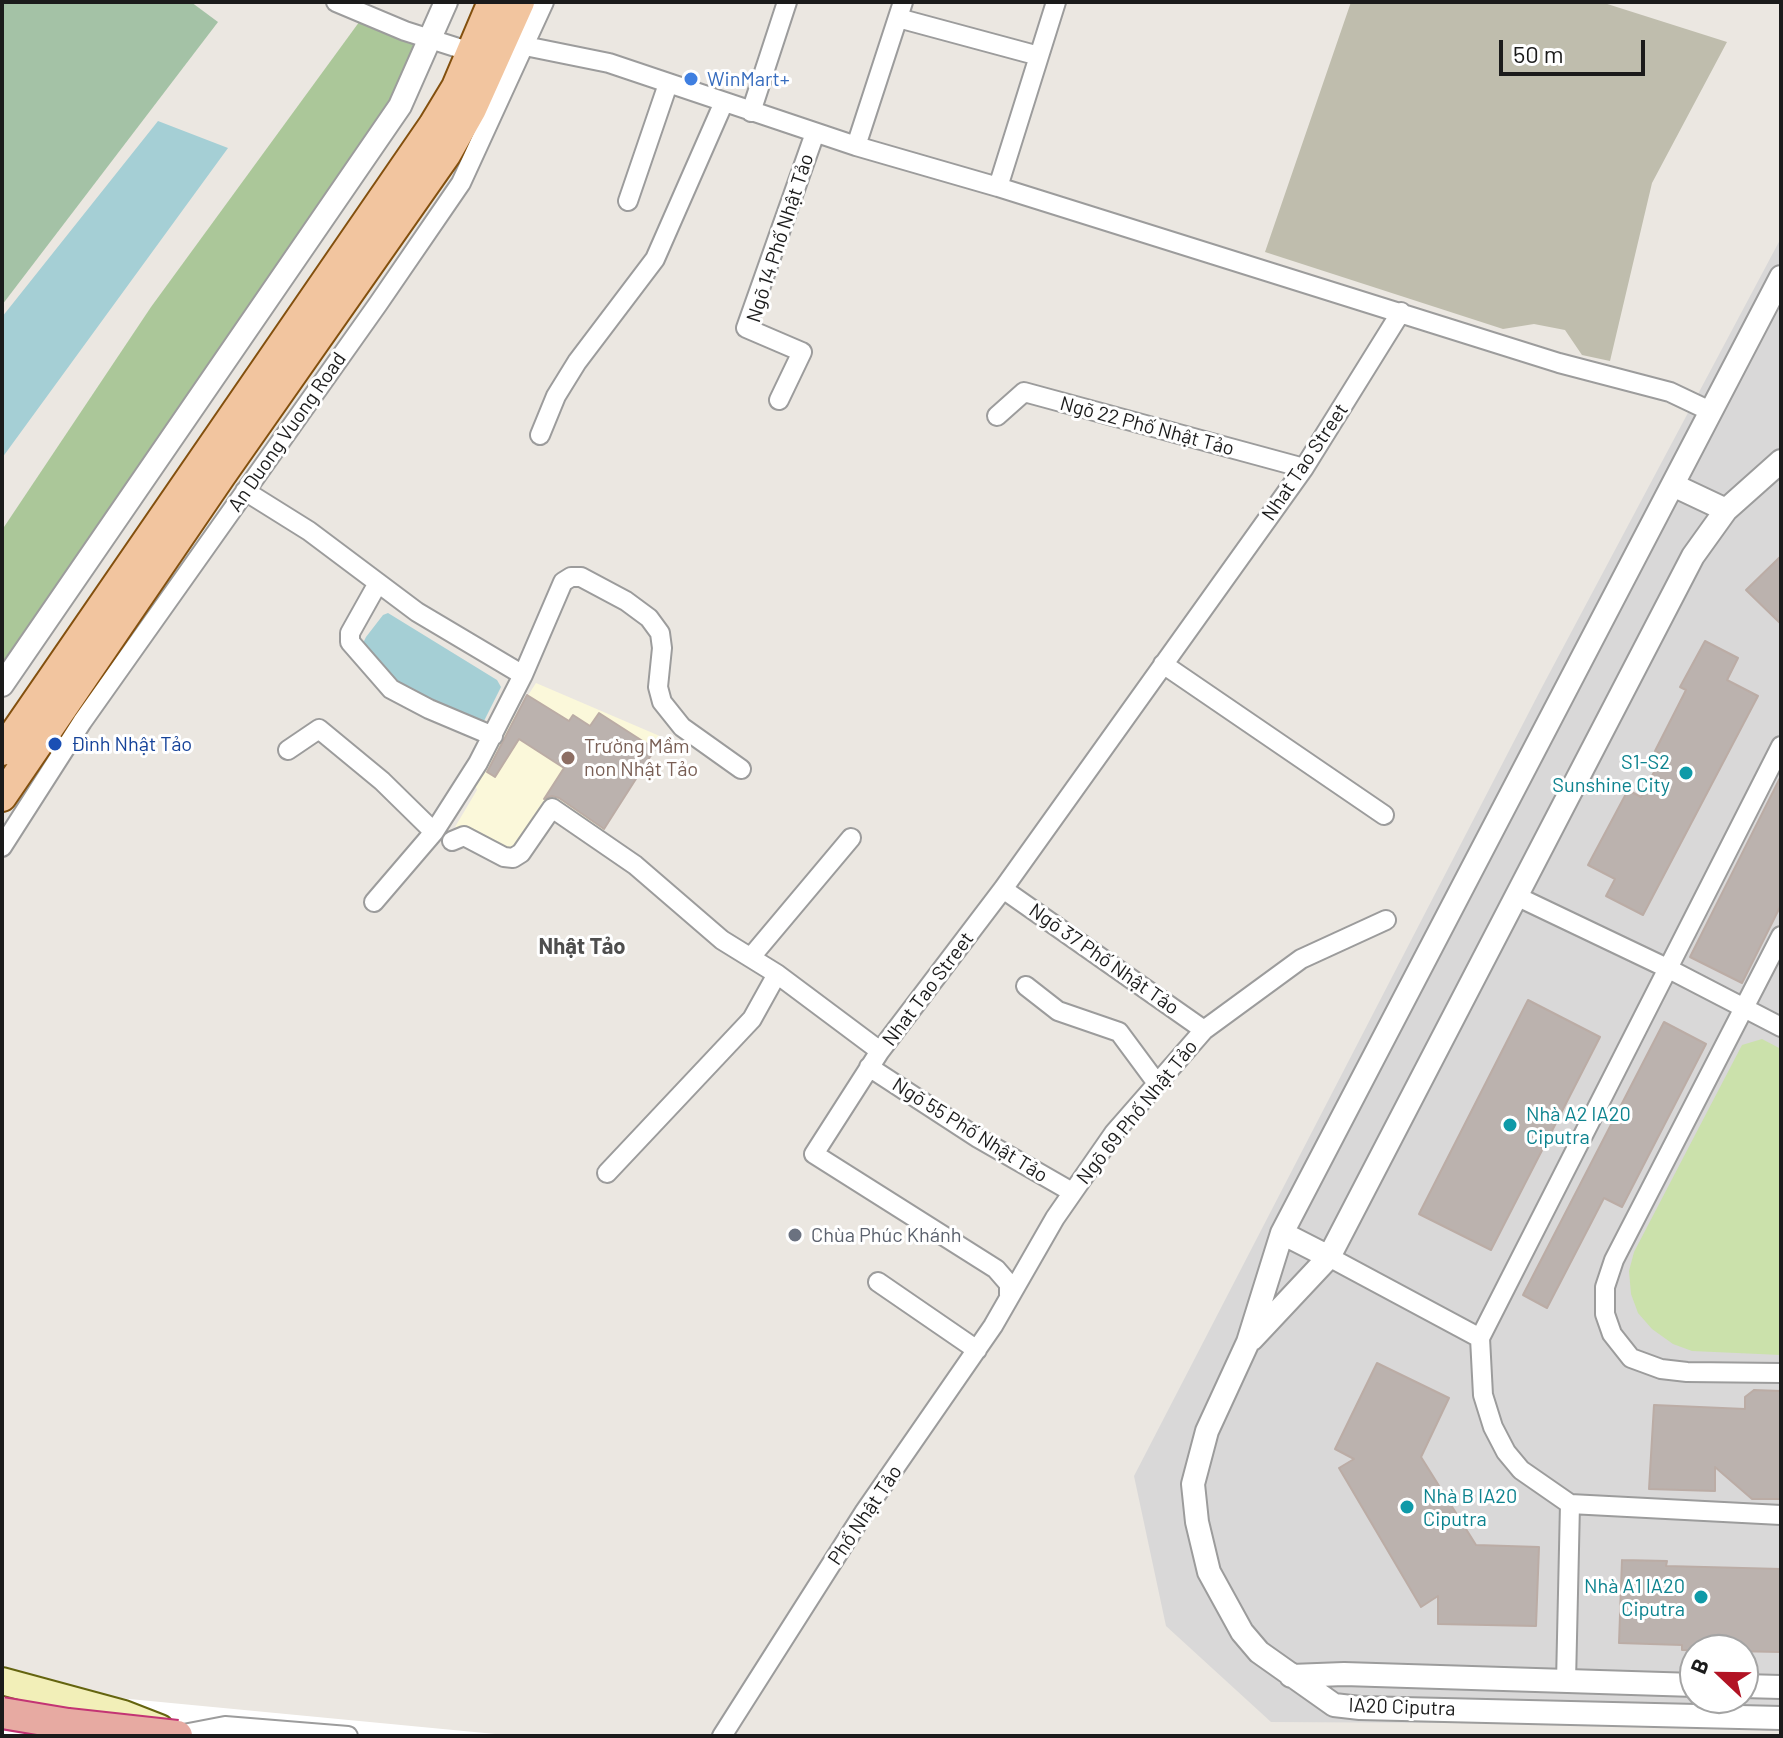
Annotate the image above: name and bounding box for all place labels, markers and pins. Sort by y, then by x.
place label: WinMart+ [707,67,790,91]
marker: WinMart+ [682,70,700,88]
place label: Đình Nhật Tảo [71,732,192,756]
place label: Trường Mầm non Nhật Tảo [584,734,698,781]
marker: Đình Nhật Tảo [46,735,64,753]
marker: Trường Mầm non Nhật Tảo [559,749,577,767]
place label: S1-S2 Sunshine City [1552,750,1670,797]
marker: S1-S2 Sunshine City [1677,764,1695,782]
place label: Nhà A2 IA20 Ciputra [1526,1102,1631,1149]
marker: Nhà A2 IA20 Ciputra [1501,1116,1519,1134]
place label: Chùa Phúc Khánh [811,1223,961,1247]
marker: Chùa Phúc Khánh [786,1226,804,1244]
place label: Nhà B IA20 Ciputra [1423,1484,1517,1531]
marker: Nhà B IA20 Ciputra [1398,1498,1416,1516]
place label: Nhà A1 IA20 Ciputra [1584,1574,1685,1621]
marker: Nhà A1 IA20 Ciputra [1692,1588,1710,1606]

